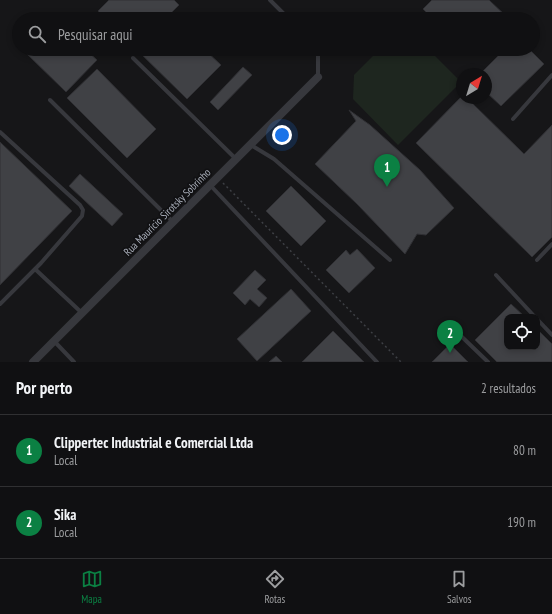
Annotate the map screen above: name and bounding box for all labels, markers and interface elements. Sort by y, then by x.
search box [12,12,540,56]
icon: search [26,23,48,45]
text: Pesquisar aqui [58,25,132,44]
north arrow [456,68,492,104]
your location [272,125,292,145]
pin: 1 [374,154,400,187]
street label: Rua Maurício Sirotsky Sobrinho [120,165,214,259]
map controls [504,314,540,350]
button: locate [504,314,540,350]
pin: 2 [437,320,463,353]
text: Por perto [16,377,72,399]
text: 2 resultados [481,380,536,397]
text: Clippertec Industrial e Comercial Ltda [54,433,253,452]
text: 1 [26,442,32,459]
text: 80 m [513,442,536,459]
text: Local [54,452,77,469]
text: Sika [54,505,76,524]
text: 2 [26,514,32,531]
text: 190 m [507,514,536,531]
text: Local [54,524,77,541]
tab: Mapa [81,568,103,606]
tab: Rotas [264,568,286,606]
tab: Salvos [447,568,471,606]

